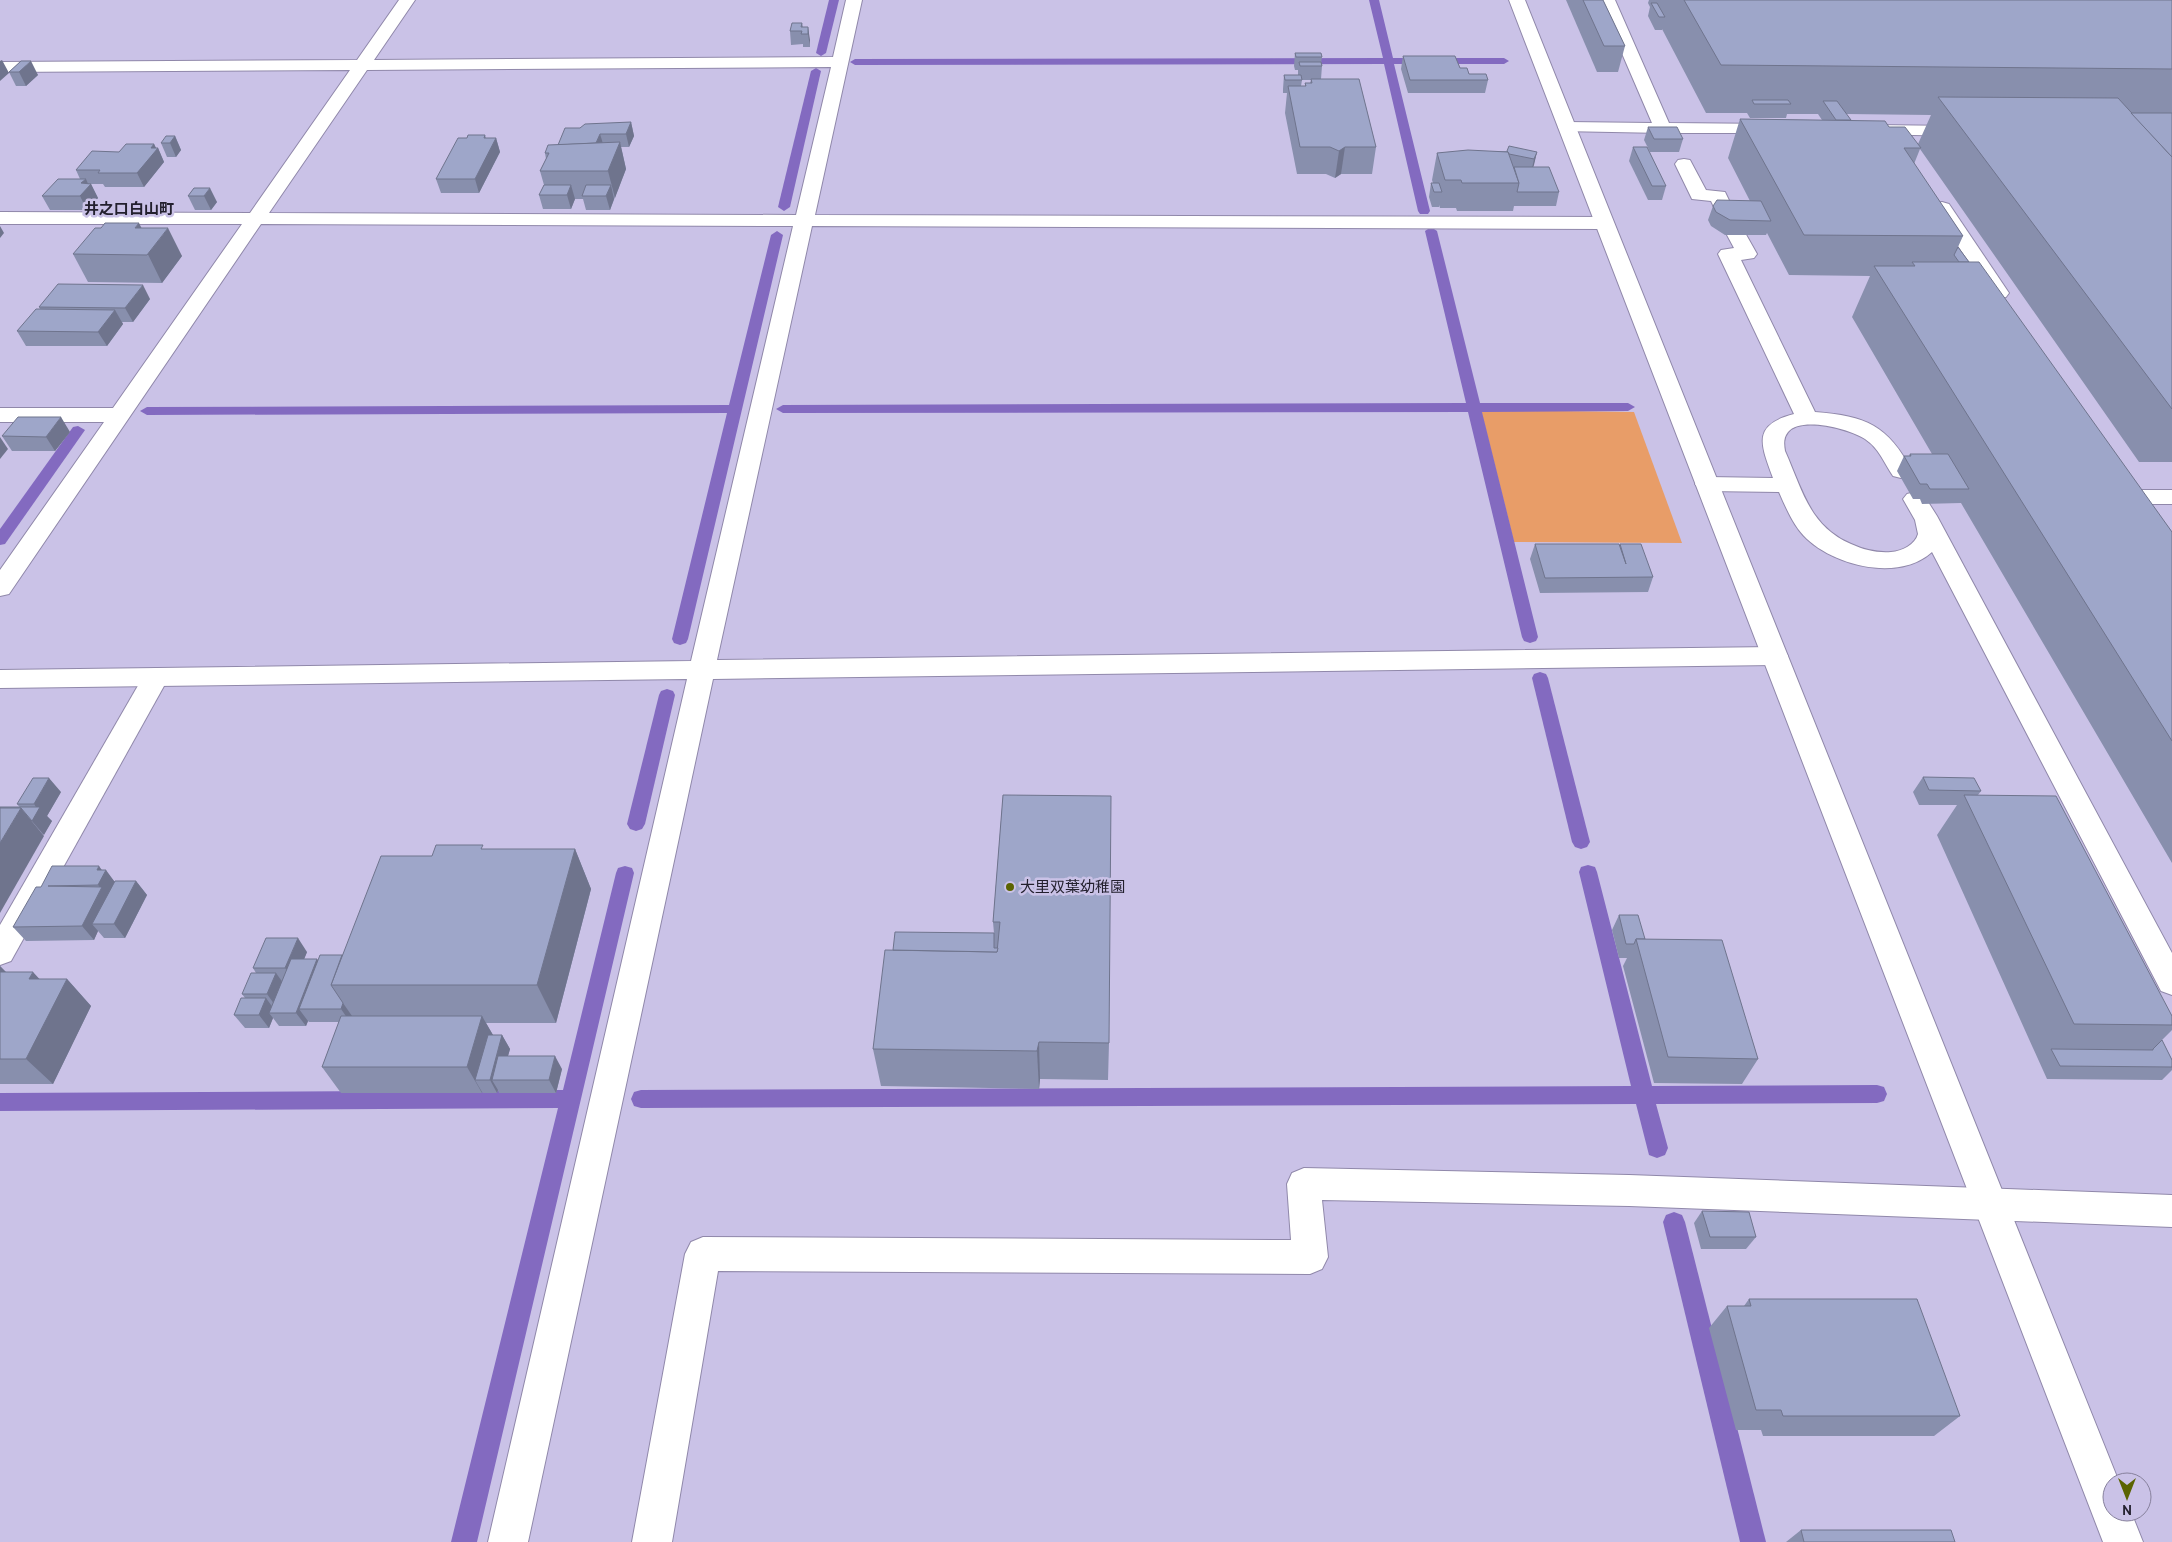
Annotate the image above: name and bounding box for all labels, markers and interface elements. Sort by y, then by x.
district label: 井之口白山町 [84,200,174,218]
place label: 大里双葉幼稚園 [1020,878,1125,896]
marker: 大里双葉幼稚園 [1004,881,1016,893]
north arrow [2102,1472,2152,1522]
text: N [2122,1501,2132,1519]

